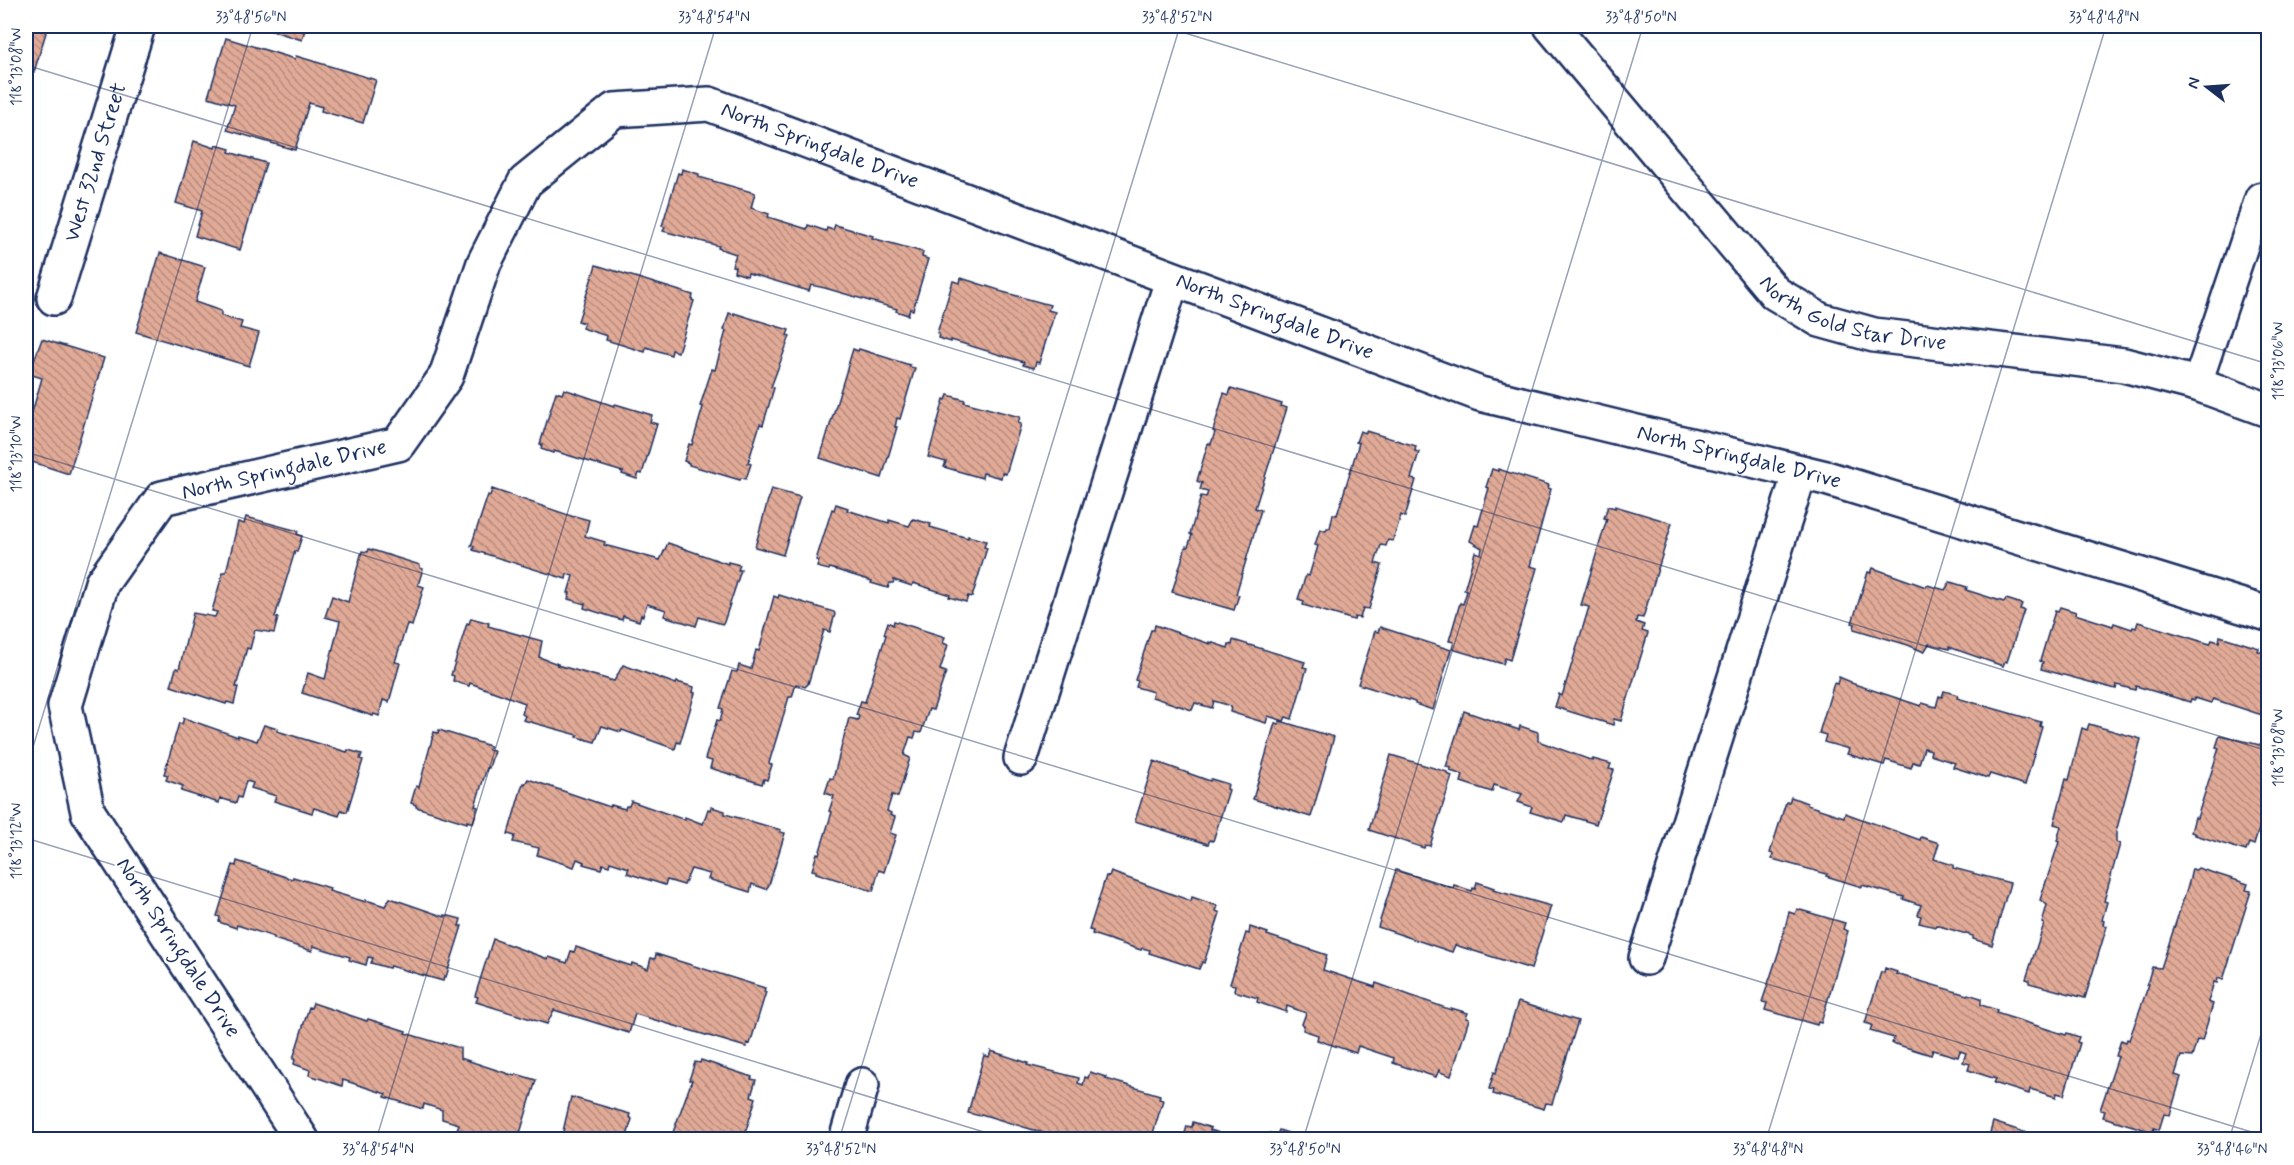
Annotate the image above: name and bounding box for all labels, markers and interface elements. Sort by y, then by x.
text: 33°48'56"N [215,8,287,28]
text: 33°48'54"N [678,8,750,28]
text: 33°48'52"N [1142,8,1212,28]
text: 33°48'50"N [1605,8,1677,28]
text: 33°48'48"N [2069,8,2139,28]
text: 118°13'08"W [7,28,27,106]
north arrow [2177,57,2237,117]
text: N [2182,75,2206,91]
street label: West 32nd Street [58,79,134,245]
street label: North Springdale Drive [717,96,923,196]
street label: North Springdale Drive [1172,267,1378,367]
street label: North Gold Star Drive [1752,270,1948,358]
text: 118°13'06"W [2269,322,2289,400]
text: 118°13'10"W [7,416,27,492]
street label: North Springdale Drive [1634,419,1845,496]
street label: North Springdale Drive [179,433,389,507]
text: 118°13'08"W [2269,709,2289,787]
text: 118°13'12"W [7,803,27,879]
street label: North Springdale Drive [107,853,247,1045]
text: 33°48'54"N [342,1140,414,1160]
text: 33°48'52"N [806,1140,876,1160]
text: 33°48'50"N [1269,1140,1341,1160]
text: 33°48'48"N [1733,1140,1803,1160]
text: 33°48'46"N [2197,1140,2267,1160]

